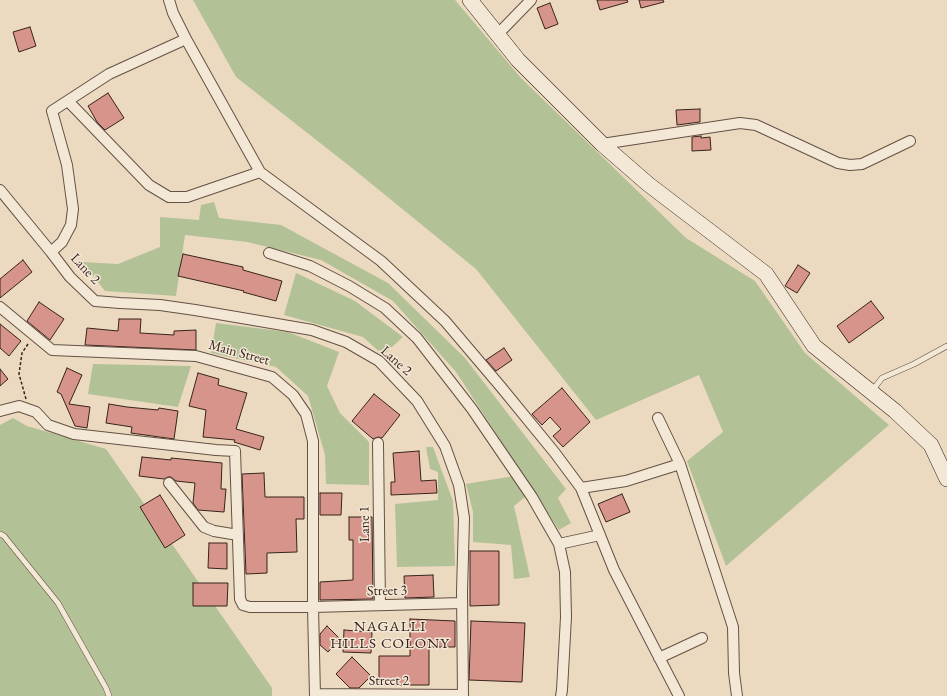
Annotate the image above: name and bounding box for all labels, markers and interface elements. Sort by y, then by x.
street label: Lane 2 [67,250,103,288]
street label: Main Street [207,337,271,369]
street label: Lane 2 [377,343,415,379]
street label: Lane 1 [356,506,374,542]
street label: Street 3 [367,582,407,600]
district label: NAGALLI HILLS COLONY [330,618,450,653]
street label: Street 2 [369,673,409,689]

